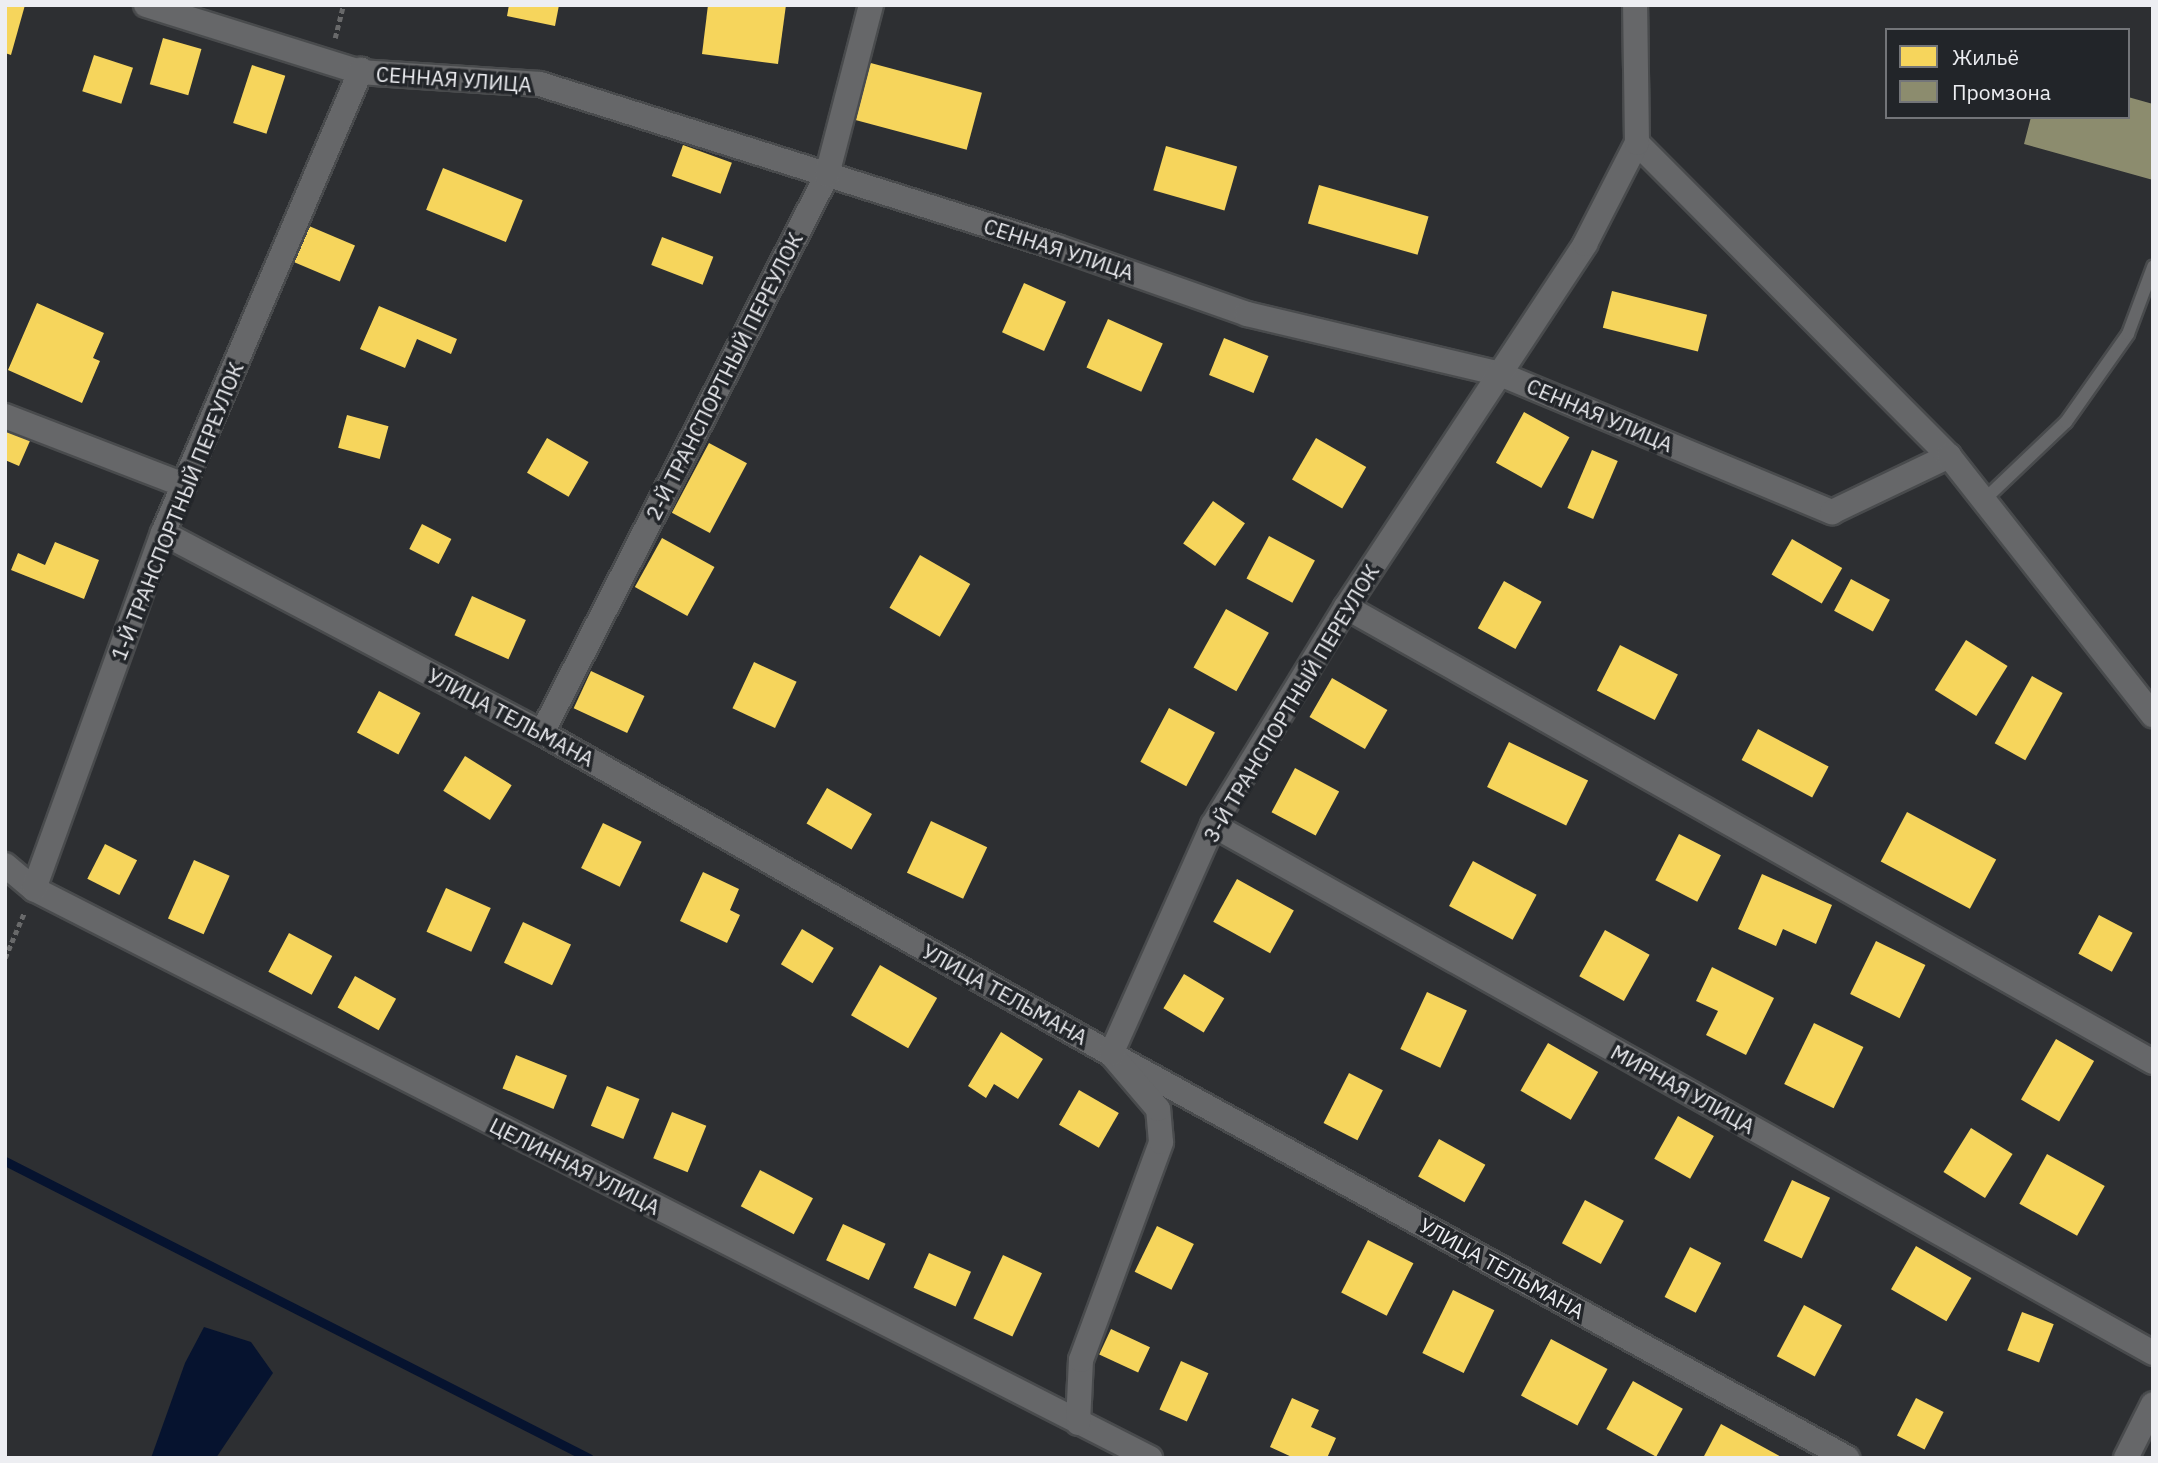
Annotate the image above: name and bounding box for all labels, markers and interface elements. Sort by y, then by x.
legend [1885,28,2130,119]
text: Жильё [1952,43,2019,71]
street label: СЕННАЯ УЛИЦА [375,61,533,97]
text: Промзона [1952,78,2051,106]
street label: СЕННАЯ УЛИЦА [981,213,1137,285]
street label: 2-Й ТРАНСПОРТНЫЙ ПЕРЕУЛОК [640,228,808,524]
street label: 1-Й ТРАНСПОРТНЫЙ ПЕРЕУЛОК [105,358,249,664]
street label: СЕННАЯ УЛИЦА [1523,373,1677,457]
street label: 3-Й ТРАНСПОРТНЫЙ ПЕРЕУЛОК [1198,560,1384,846]
street label: УЛИЦА ТЕЛЬМАНА [423,662,599,772]
street label: УЛИЦА ТЕЛЬМАНА [918,938,1092,1050]
street label: МИРНАЯ УЛИЦА [1607,1039,1759,1139]
street label: ЦЕЛИННАЯ УЛИЦА [486,1112,664,1220]
street label: УЛИЦА ТЕЛЬМАНА [1415,1212,1589,1324]

